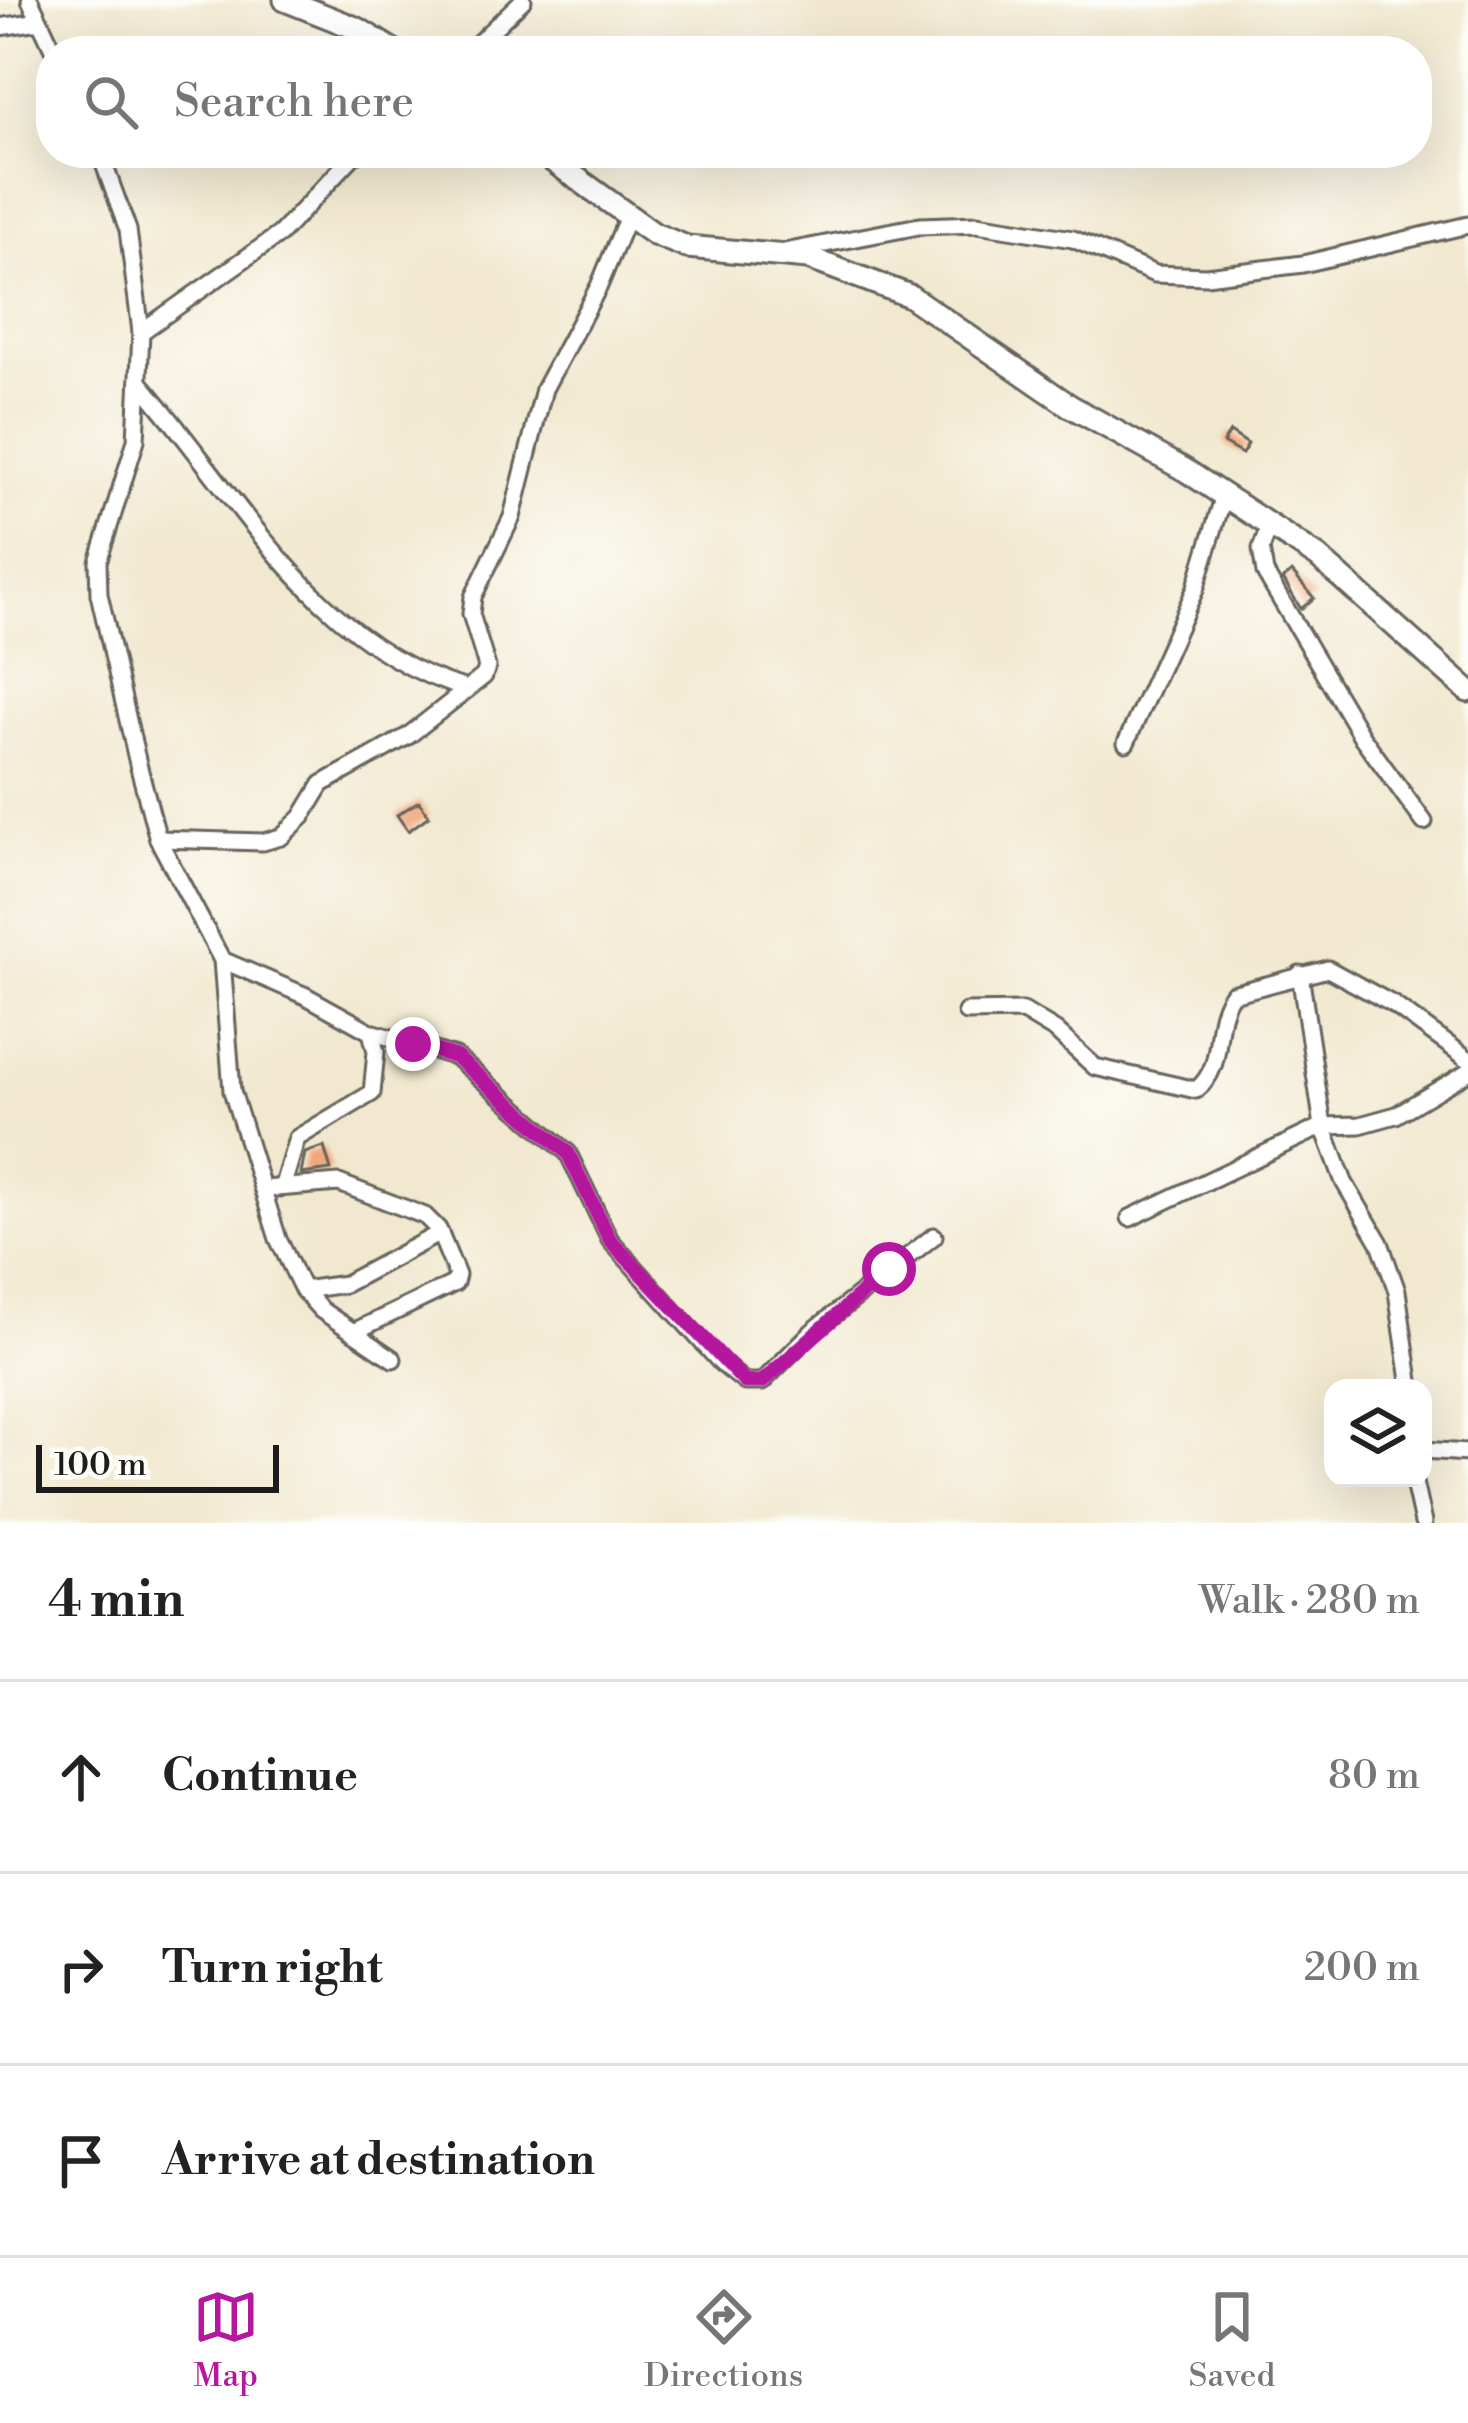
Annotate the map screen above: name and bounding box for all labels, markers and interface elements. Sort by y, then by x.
search box [36,36,1432,168]
icon: search [78,69,144,135]
text: Search here [174,74,414,131]
route end [386,1017,440,1071]
route start [862,1242,916,1296]
map controls [1324,1379,1432,1487]
button: layers [1324,1379,1432,1487]
scale bar [36,1439,279,1492]
text: 100 m [54,1445,147,1486]
text: 4 min [48,1569,184,1633]
text: Walk · 280 m [1199,1577,1420,1626]
icon: ahead [48,1744,114,1810]
text: Continue [162,1748,358,1805]
text: 80 m [1328,1752,1420,1801]
icon: right [48,1936,114,2002]
text: Turn right [162,1940,383,1997]
text: 200 m [1304,1944,1420,1993]
icon: arrive [48,2128,114,2194]
text: Arrive at destination [162,2132,595,2189]
tab: Map [193,2284,259,2397]
tab: Directions [644,2284,803,2397]
tab: Saved [1189,2284,1275,2397]

